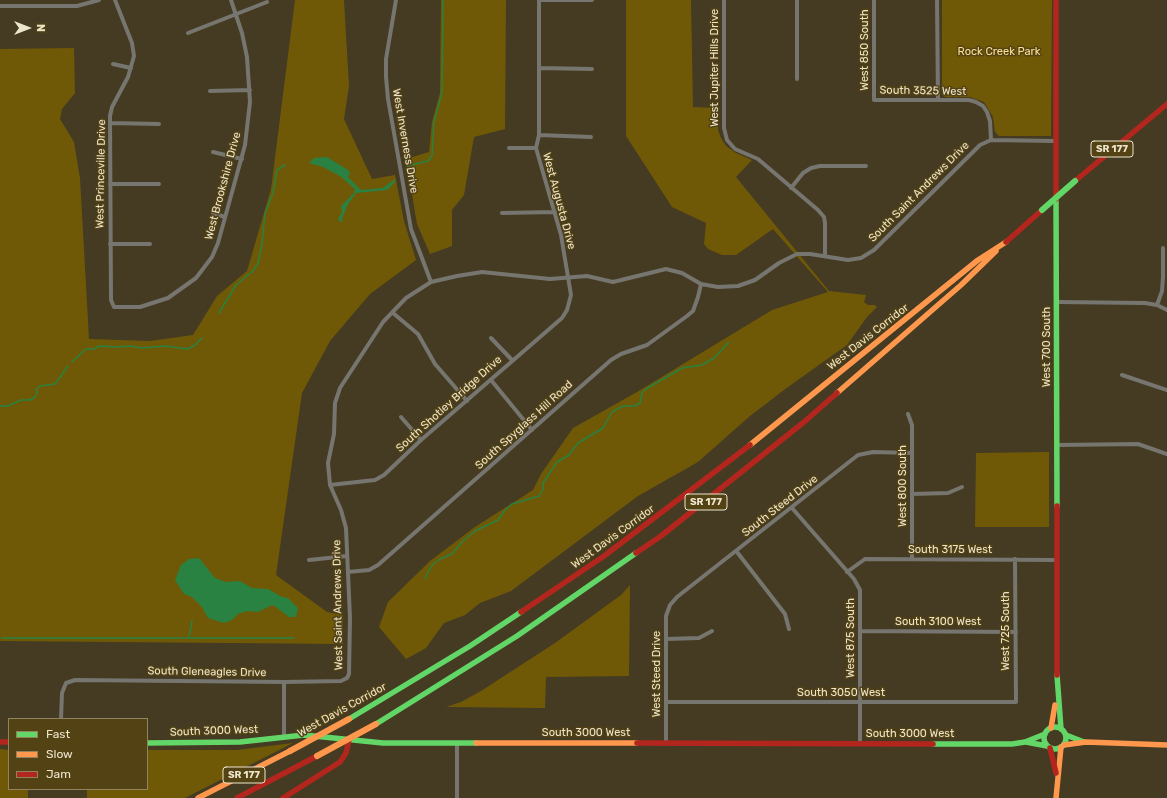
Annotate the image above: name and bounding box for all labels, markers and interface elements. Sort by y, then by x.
north arrow [8,8,48,48]
street label: West Jupiter Hills Drive [708,9,722,127]
street label: West 850 South [858,9,872,91]
text: N [34,24,47,32]
park label: Rock Creek Park [958,45,1040,59]
street label: South 3525 West [879,84,967,98]
street label: West Inverness Drive [389,88,421,194]
street label: West Princeville Drive [93,119,109,229]
street label: West Brookshire Drive [202,131,244,241]
street label: South Saint Andrews Drive [866,139,972,245]
road number: SR 177 [1091,141,1133,157]
street label: West Augusta Drive [540,151,578,251]
street label: West Davis Corridor [825,301,911,373]
street label: West 700 South [1040,307,1054,387]
street label: South Shotley Bridge Drive [393,353,505,455]
street label: South Spyglass Hill Road [473,378,575,472]
street label: West 800 South [896,445,910,527]
street label: South Steed Drive [739,472,821,540]
road number: SR 177 [685,494,727,510]
street label: West Davis Corridor [569,502,657,572]
street label: West Saint Andrews Drive [330,540,346,670]
street label: South 3175 West [908,543,992,557]
street label: West 725 South [999,591,1013,671]
street label: West 875 South [844,598,858,678]
street label: South 3100 West [895,615,981,629]
street label: West Steed Drive [650,631,664,717]
street label: South Gleneagles Drive [147,664,267,680]
street label: West Davis Corridor [295,680,389,740]
street label: South 3050 West [797,686,885,700]
legend [8,718,148,790]
street label: South 3000 West [170,723,258,739]
street label: South 3000 West [542,726,630,740]
text: Fast [46,727,70,741]
street label: South 3000 West [866,727,954,741]
text: Slow [46,747,73,761]
text: Jam [46,767,71,781]
road number: SR 177 [223,767,265,783]

